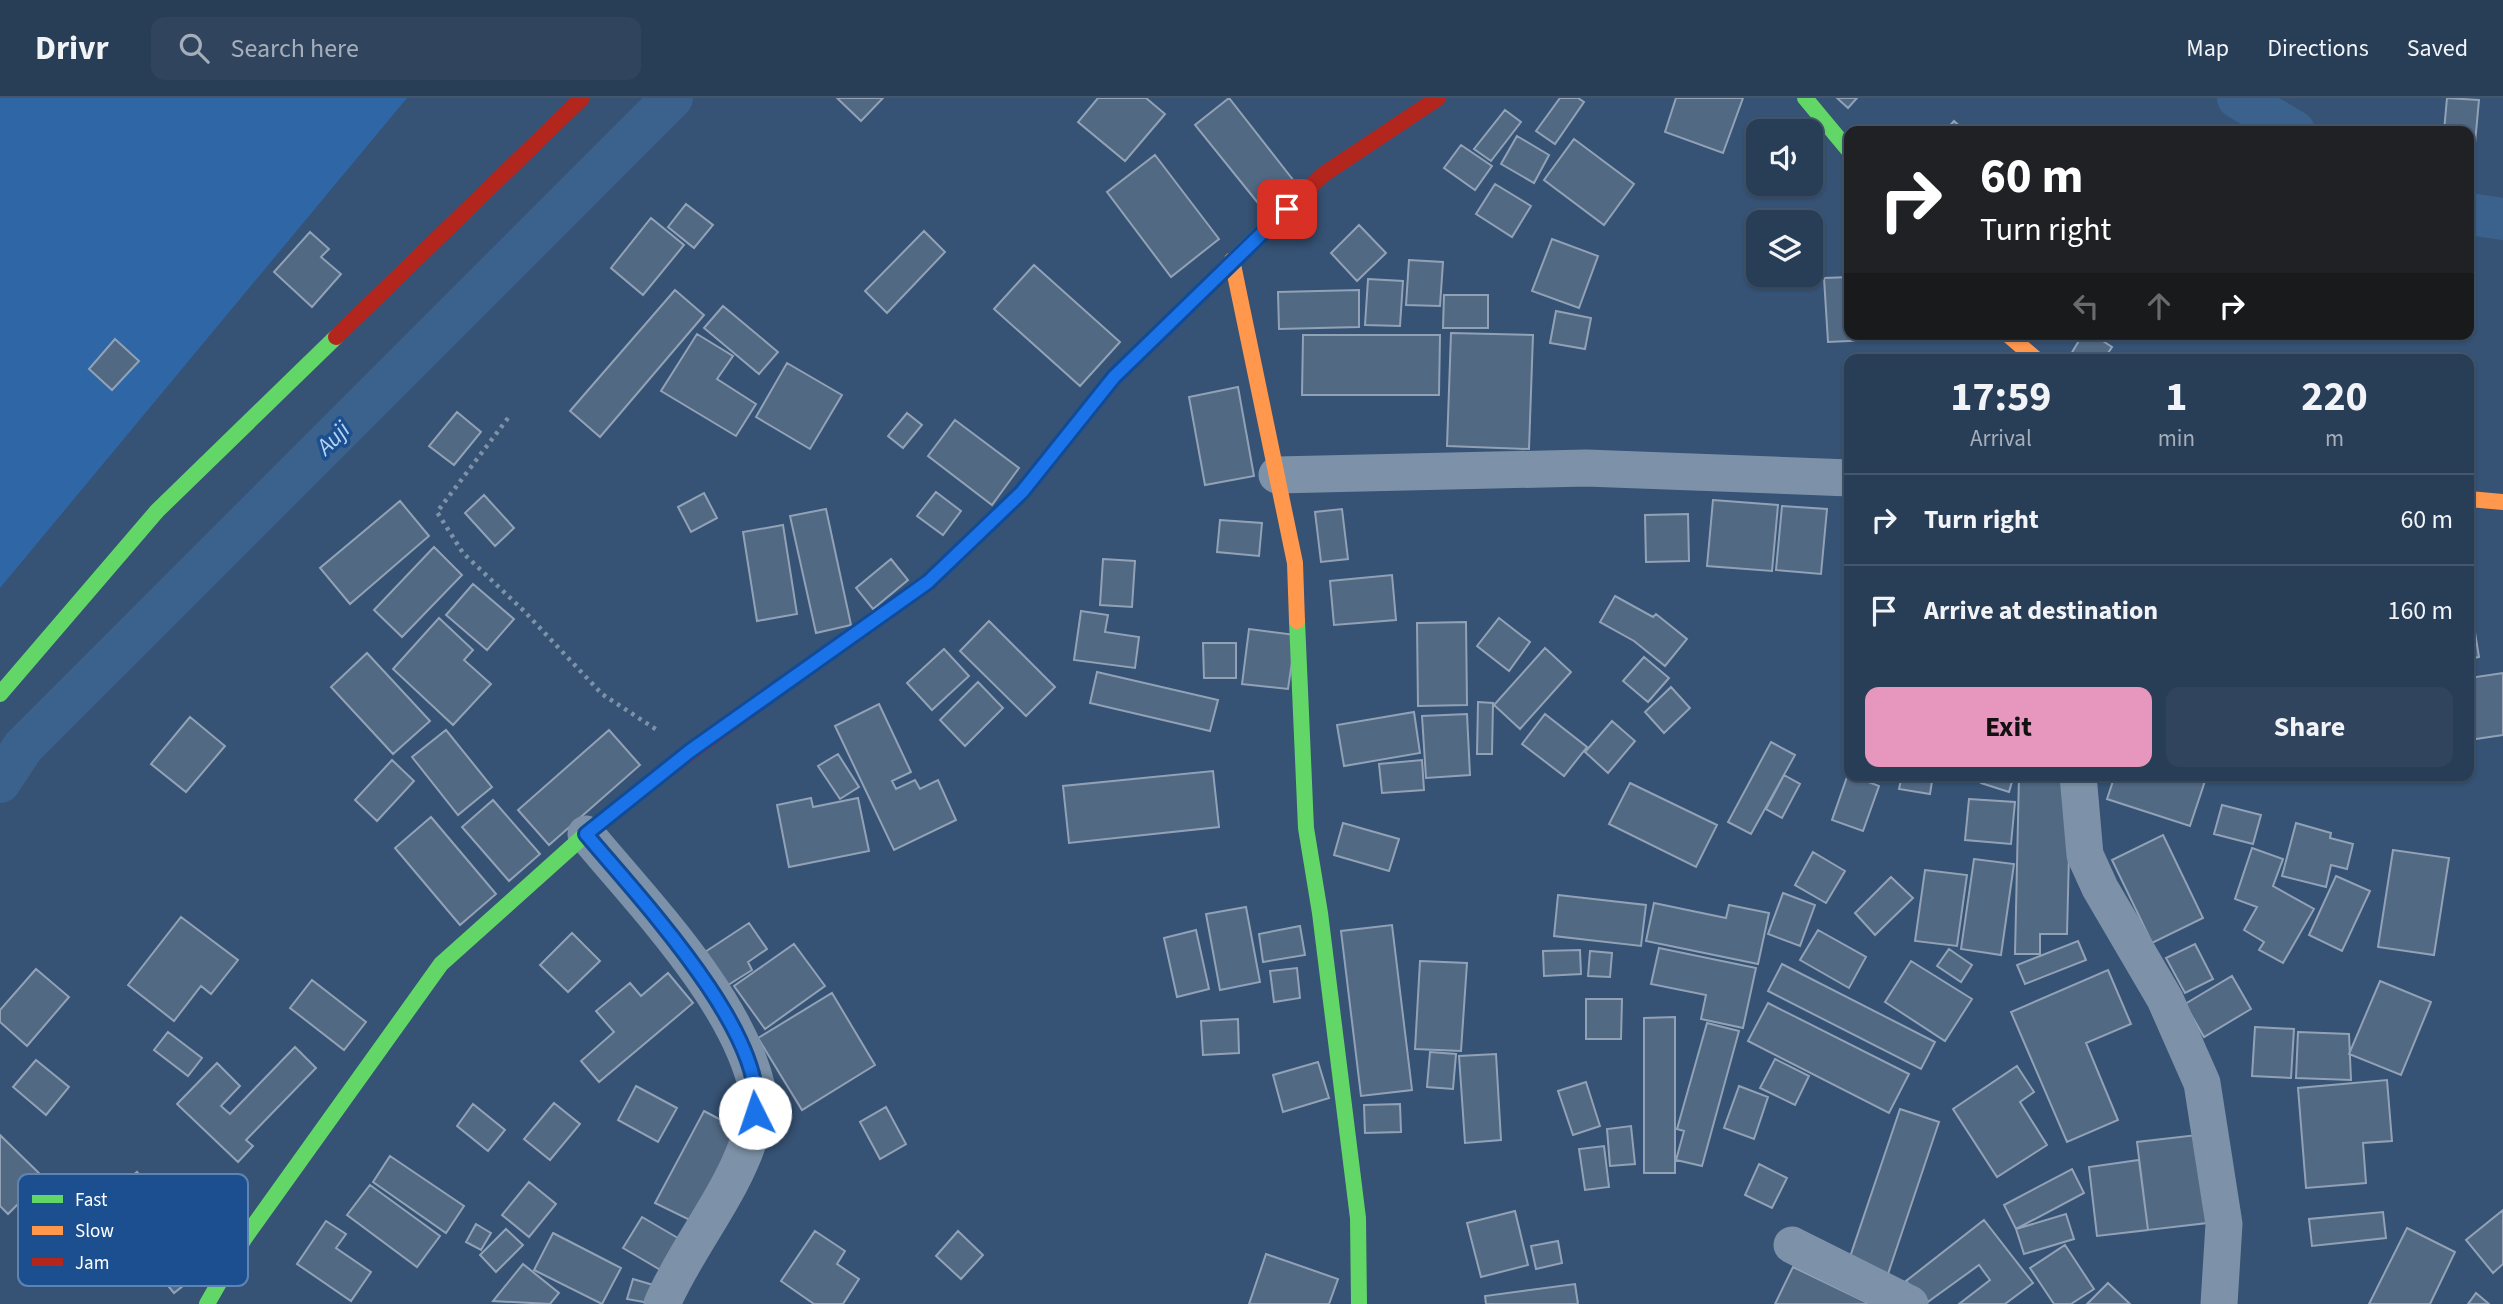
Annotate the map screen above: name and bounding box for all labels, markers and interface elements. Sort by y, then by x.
search box [151,17,641,80]
text: Drivr [35,25,109,72]
icon: search [175,29,213,67]
text: Search here [231,30,359,67]
text: Map [2186,31,2229,66]
text: Directions [2267,31,2369,66]
text: Saved [2407,31,2468,66]
map controls [1746,119,1823,287]
button: sound [1746,119,1823,196]
text: 60 m [1980,142,2084,212]
icon: right [1865,154,1956,245]
pin [1257,179,1317,239]
icon: arrive [1268,190,1306,228]
text: Turn right [1980,207,2111,253]
button: layers [1746,210,1823,287]
icon: left [2067,287,2105,325]
icon: ahead [2140,287,2178,325]
icon: right [2213,287,2251,325]
text: 17:59 [1950,367,2052,427]
text: 1 [2165,367,2187,427]
text: 220 [2301,367,2368,427]
water label: Auji [307,413,359,465]
text: Arrival [1970,422,2032,455]
text: min [2158,422,2195,455]
text: m [2325,422,2344,455]
icon: right [1865,501,1903,539]
text: Turn right [1924,501,2039,538]
text: 60 m [2400,501,2453,538]
icon: arrive [1865,592,1903,630]
text: Arrive at destination [1924,592,2158,629]
text: 160 m [2387,592,2453,629]
button: Exit [1865,687,2152,767]
button: Share [2166,687,2453,767]
position arrow [718,1076,792,1150]
legend [18,1174,248,1286]
text: Fast [75,1187,108,1214]
text: Slow [75,1218,114,1245]
text: Jam [75,1250,109,1277]

